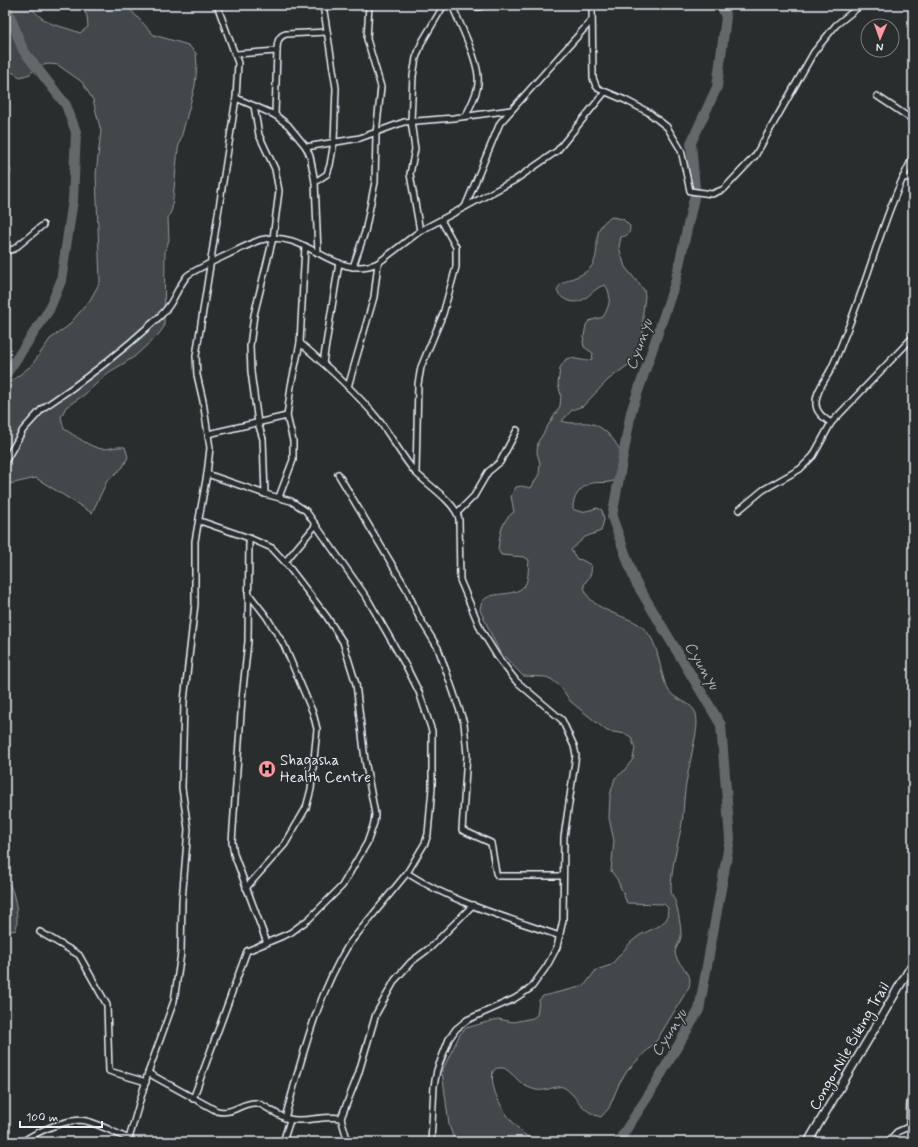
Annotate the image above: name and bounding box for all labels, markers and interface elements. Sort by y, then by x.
north arrow [860,18,900,58]
text: N [876,40,884,54]
water label: Cyunyu [621,315,658,373]
water label: Cyunyu [679,638,725,695]
place label: Shagasha Health Centre [280,751,371,788]
hospital icon: Shagasha Health Centre [257,759,277,779]
street label: Congo-Nile Biking Trail [805,979,896,1115]
water label: Cyunyu [646,1004,693,1061]
scale bar [20,1103,102,1129]
text: 100 m [26,1110,58,1126]

